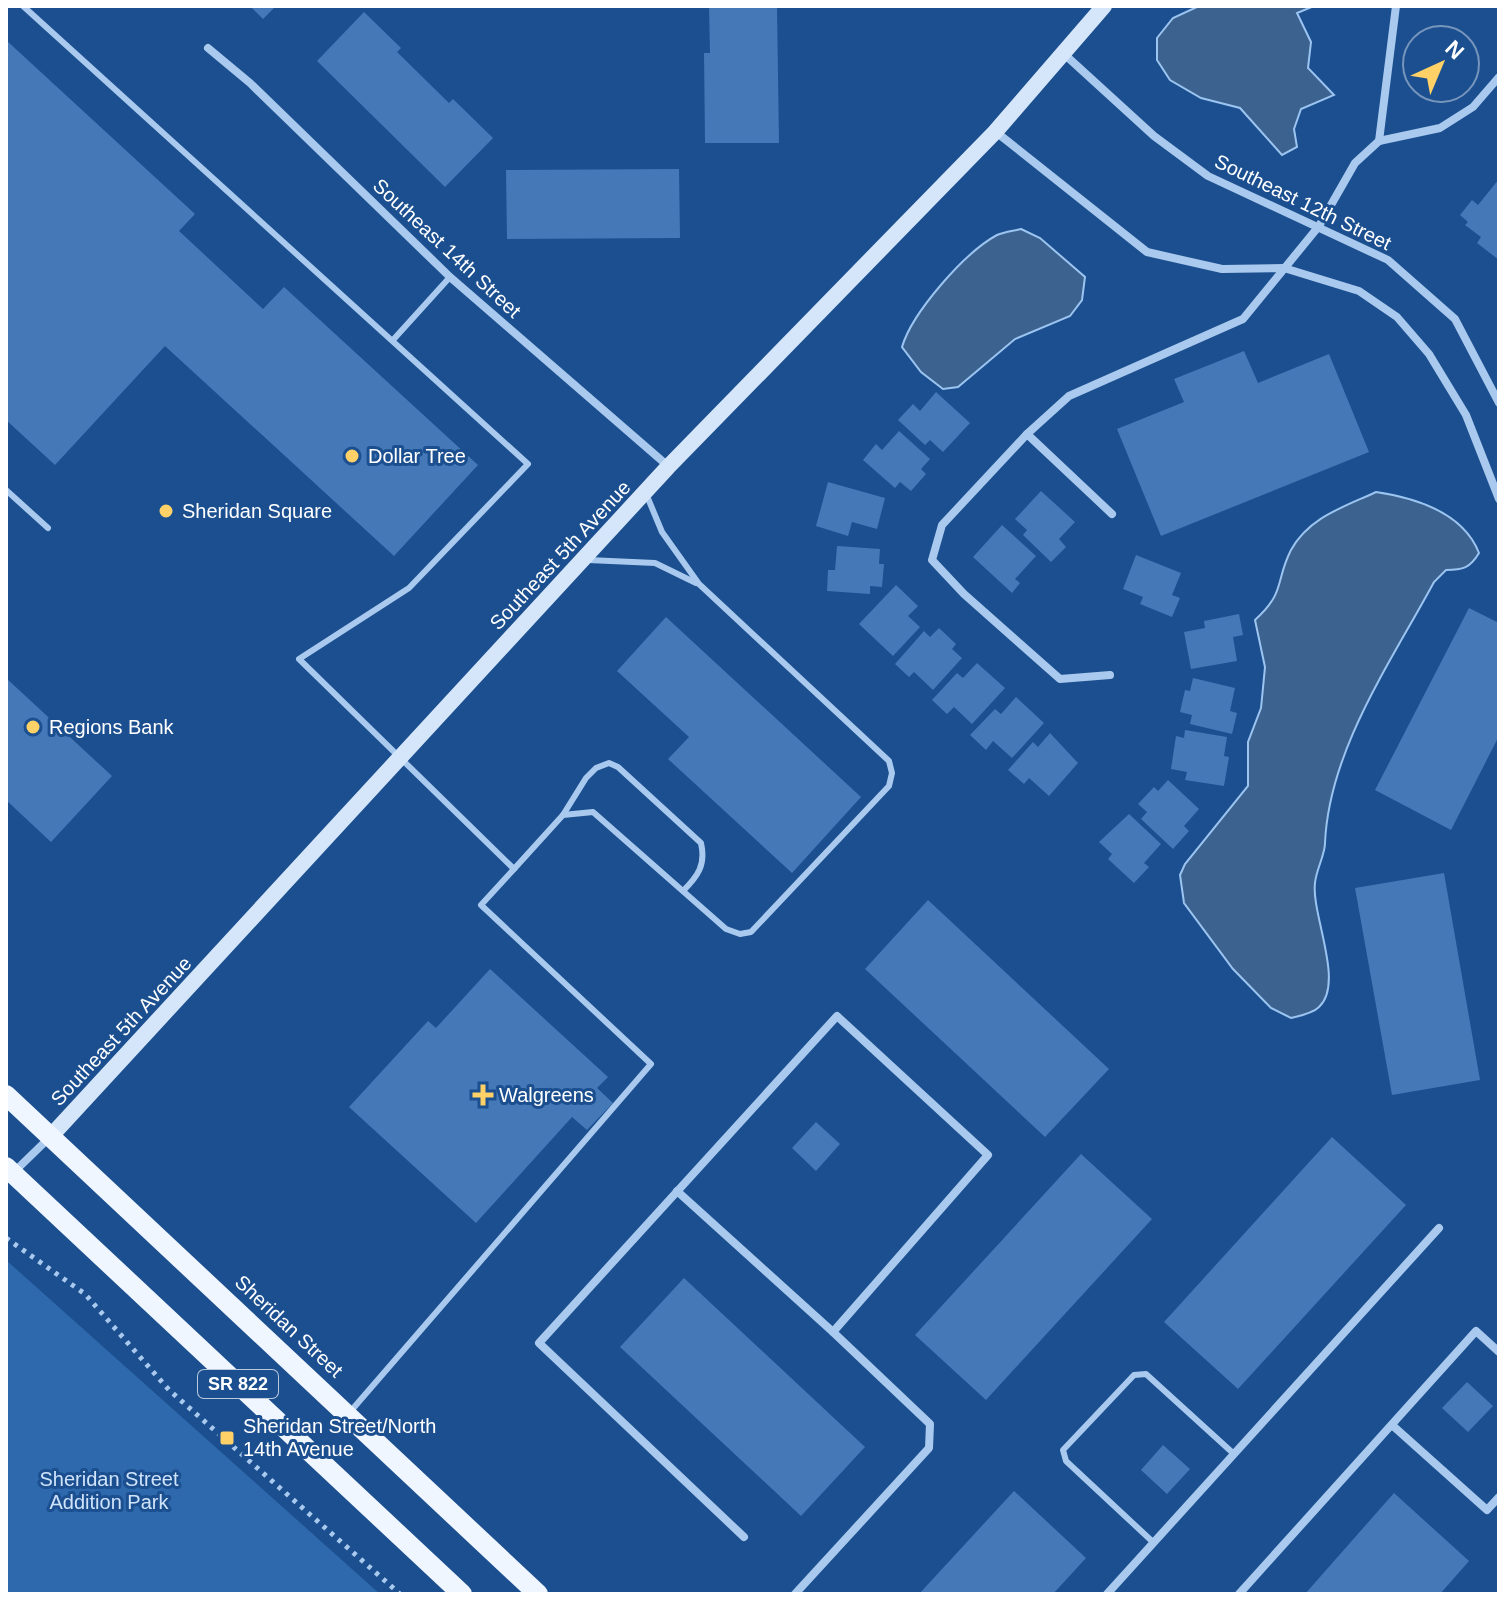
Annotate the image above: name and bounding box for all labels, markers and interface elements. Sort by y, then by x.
north arrow [1401,24,1481,104]
text: N [1440,35,1469,64]
street label: Southeast 12th Street [1211,150,1395,254]
street label: Southeast 14th Street [369,174,526,322]
place label: Dollar Tree [368,445,466,467]
marker: Dollar Tree [343,447,361,465]
street label: Southeast 5th Avenue [485,476,635,634]
place label: Sheridan Square [182,500,332,522]
marker: Sheridan Square [157,502,175,520]
place label: Regions Bank [49,716,175,738]
marker: Regions Bank [24,718,42,736]
street label: Southeast 5th Avenue [46,952,196,1110]
place label: Walgreens [499,1084,594,1106]
marker: Walgreens [474,1086,492,1104]
street label: Sheridan Street [231,1271,348,1382]
road number: SR 822 [198,1370,278,1398]
place label: Sheridan Street/North 14th Avenue [243,1415,436,1460]
marker: Sheridan Street/North 14th Avenue [218,1429,236,1447]
park label: Sheridan Street Addition Park [40,1468,179,1513]

